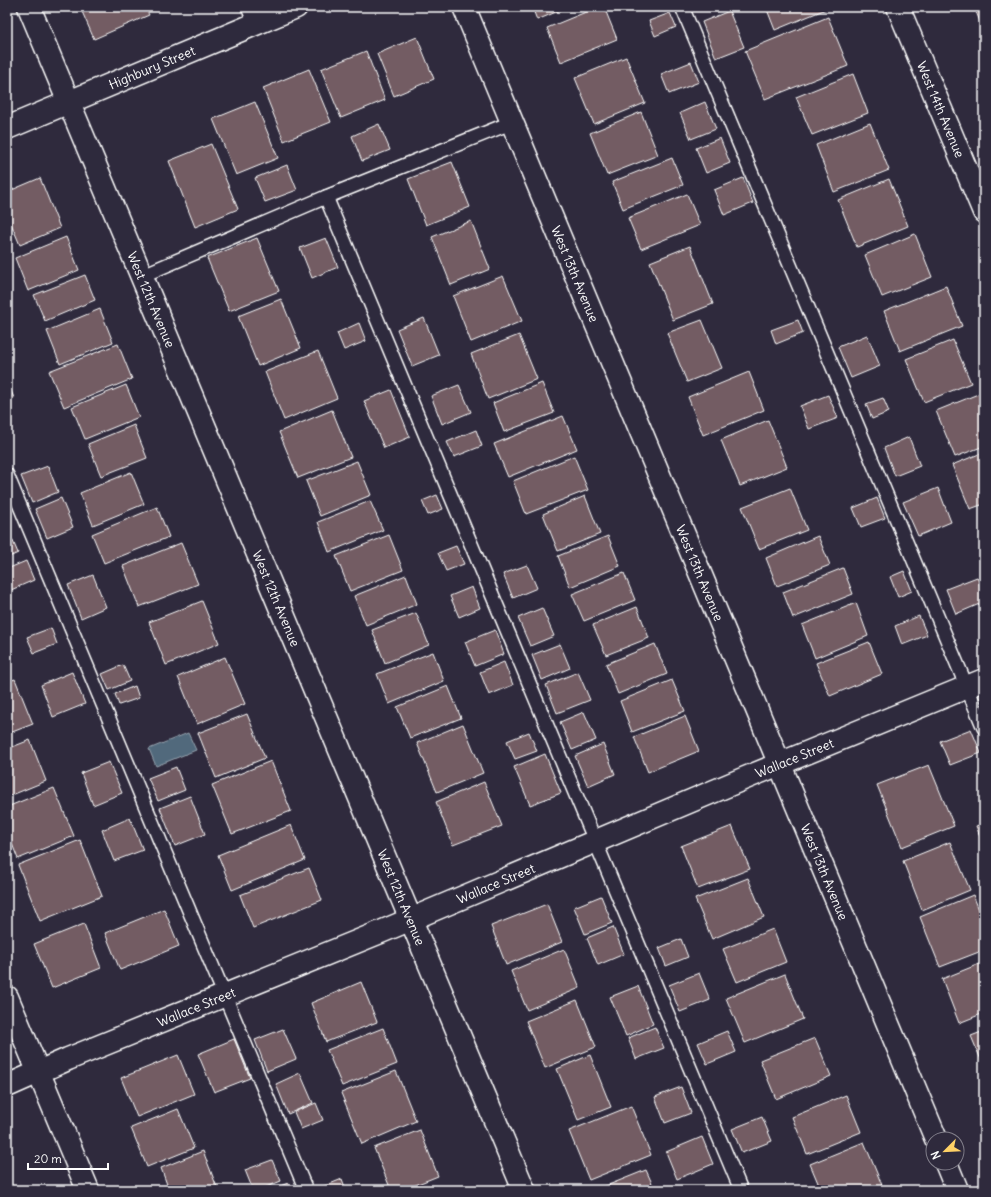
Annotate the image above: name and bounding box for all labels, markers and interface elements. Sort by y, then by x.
street label: Highbury Street [106,41,198,93]
street label: West 14th Avenue [913,59,969,160]
street label: West 13th Avenue [548,223,603,325]
street label: West 12th Avenue [124,249,179,350]
street label: West 13th Avenue [672,522,728,624]
street label: West 12th Avenue [249,548,304,649]
street label: Wallace Street [753,734,837,782]
street label: West 13th Avenue [797,821,852,923]
street label: West 12th Avenue [374,847,429,948]
street label: Wallace Street [454,859,538,907]
street label: Wallace Street [154,983,238,1030]
north arrow [925,1131,965,1171]
scale bar [28,1145,108,1171]
text: N [928,1149,944,1161]
text: 20 m [34,1151,62,1166]

